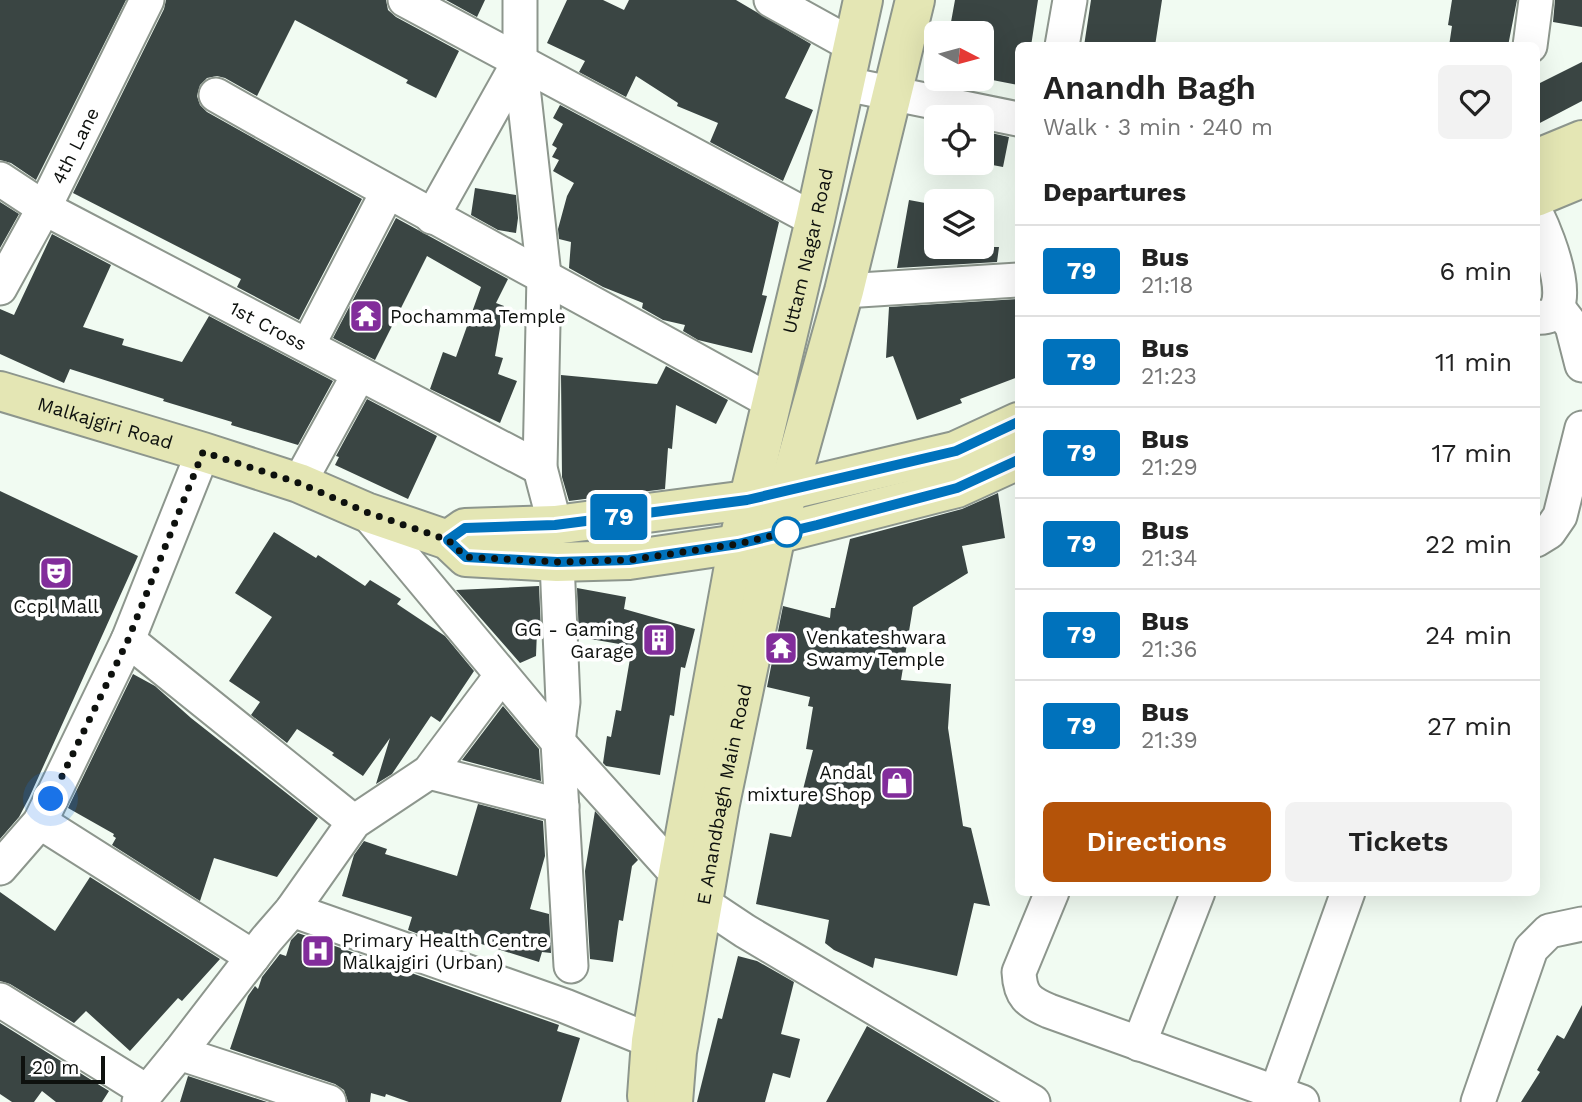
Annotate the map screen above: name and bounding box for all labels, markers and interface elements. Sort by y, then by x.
north arrow [924,21,994,91]
map controls [924,21,994,259]
button: heart [1438,65,1512,139]
text: Anandh Bagh [1043,68,1256,107]
street label: 4th Lane [47,104,104,188]
button: locate [924,105,994,175]
text: Walk · 3 min · 240 m [1043,114,1273,141]
street label: Uttam Nagar Road [777,166,838,336]
text: Departures [1043,177,1186,207]
button: layers [924,189,994,259]
text: Bus [1141,242,1189,272]
text: 6 min [1440,256,1512,286]
text: 79 [1067,257,1096,285]
text: 21:18 [1141,272,1193,299]
street label: 1st Cross [226,296,311,356]
temple icon: Pochamma Temple [347,297,385,335]
place label: Pochamma Temple [390,305,566,328]
text: Bus [1141,333,1189,363]
text: 11 min [1435,347,1512,377]
text: 79 [1067,348,1096,376]
text: 21:23 [1141,363,1197,390]
street label: Malkajgiri Road [35,392,176,454]
text: Bus [1141,424,1189,454]
text: 17 min [1431,438,1512,468]
text: 79 [1067,439,1096,467]
text: 21:29 [1141,454,1198,481]
line badge: 79 [588,494,650,540]
text: 79 [604,503,634,531]
text: Bus [1141,515,1189,545]
unlabelled marker [772,517,802,547]
text: 22 min [1425,529,1512,559]
text: 79 [1067,530,1096,558]
text: 21:34 [1141,545,1198,572]
theatre icon: Ccpl Mall [37,554,75,592]
place label: Ccpl Mall [13,595,99,618]
text: Bus [1141,606,1189,636]
place label: GG - Gaming Garage [514,618,635,663]
text: 24 min [1425,620,1512,650]
building icon: GG - Gaming Garage [640,621,678,659]
text: 79 [1067,621,1096,649]
place label: Venkateshwara Swamy Temple [806,626,947,671]
temple icon: Venkateshwara Swamy Temple [762,629,800,667]
text: 21:36 [1141,636,1198,663]
street label: E Anandbagh Main Road [692,682,757,907]
text: Bus [1141,697,1189,727]
text: 27 min [1427,711,1512,741]
text: 79 [1067,712,1096,740]
text: 21:39 [1141,727,1198,754]
place label: Andal mixture Shop [747,761,872,806]
shop icon: Andal mixture Shop [878,764,916,802]
your location [33,781,68,816]
button: Directions [1043,802,1271,882]
button: Tickets [1285,802,1512,882]
place label: Primary Health Centre Malkajgiri (Urban) [342,929,548,974]
hospital icon: Primary Health Centre Malkajgiri (Urban) [299,932,337,970]
scale bar [21,1053,105,1085]
text: 20 m [32,1056,79,1079]

